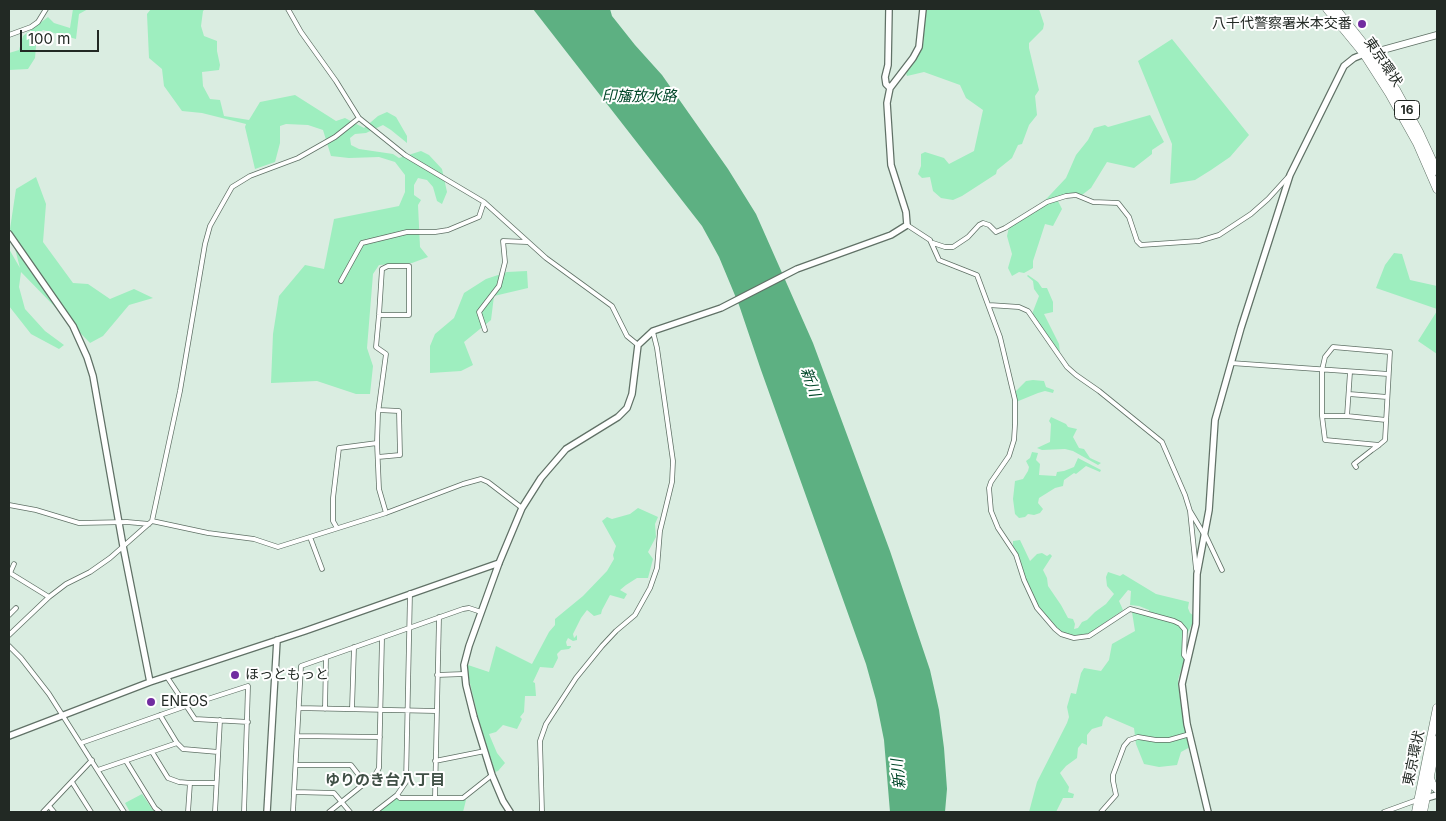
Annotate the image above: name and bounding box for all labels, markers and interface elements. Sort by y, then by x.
place label: 八千代警察署米本交番 [1212,16,1352,32]
marker: 八千代警察署米本交番 [1356,18,1368,30]
scale bar [22,20,101,52]
text: 100 m [28,29,70,48]
street label: 東京環状 [1360,34,1406,90]
water label: 印旛放水路 [602,87,676,105]
road number: 16 [1394,100,1420,120]
water label: 新川 [796,365,824,399]
place label: ほっともっと [245,667,329,683]
marker: ほっともっと [229,669,241,681]
place label: ENEOS [161,694,208,710]
marker: ENEOS [145,696,157,708]
street label: 東京環状 [1400,729,1428,787]
water label: 新川 [888,758,910,790]
district label: ゆりのき台八丁目 [325,771,445,789]

